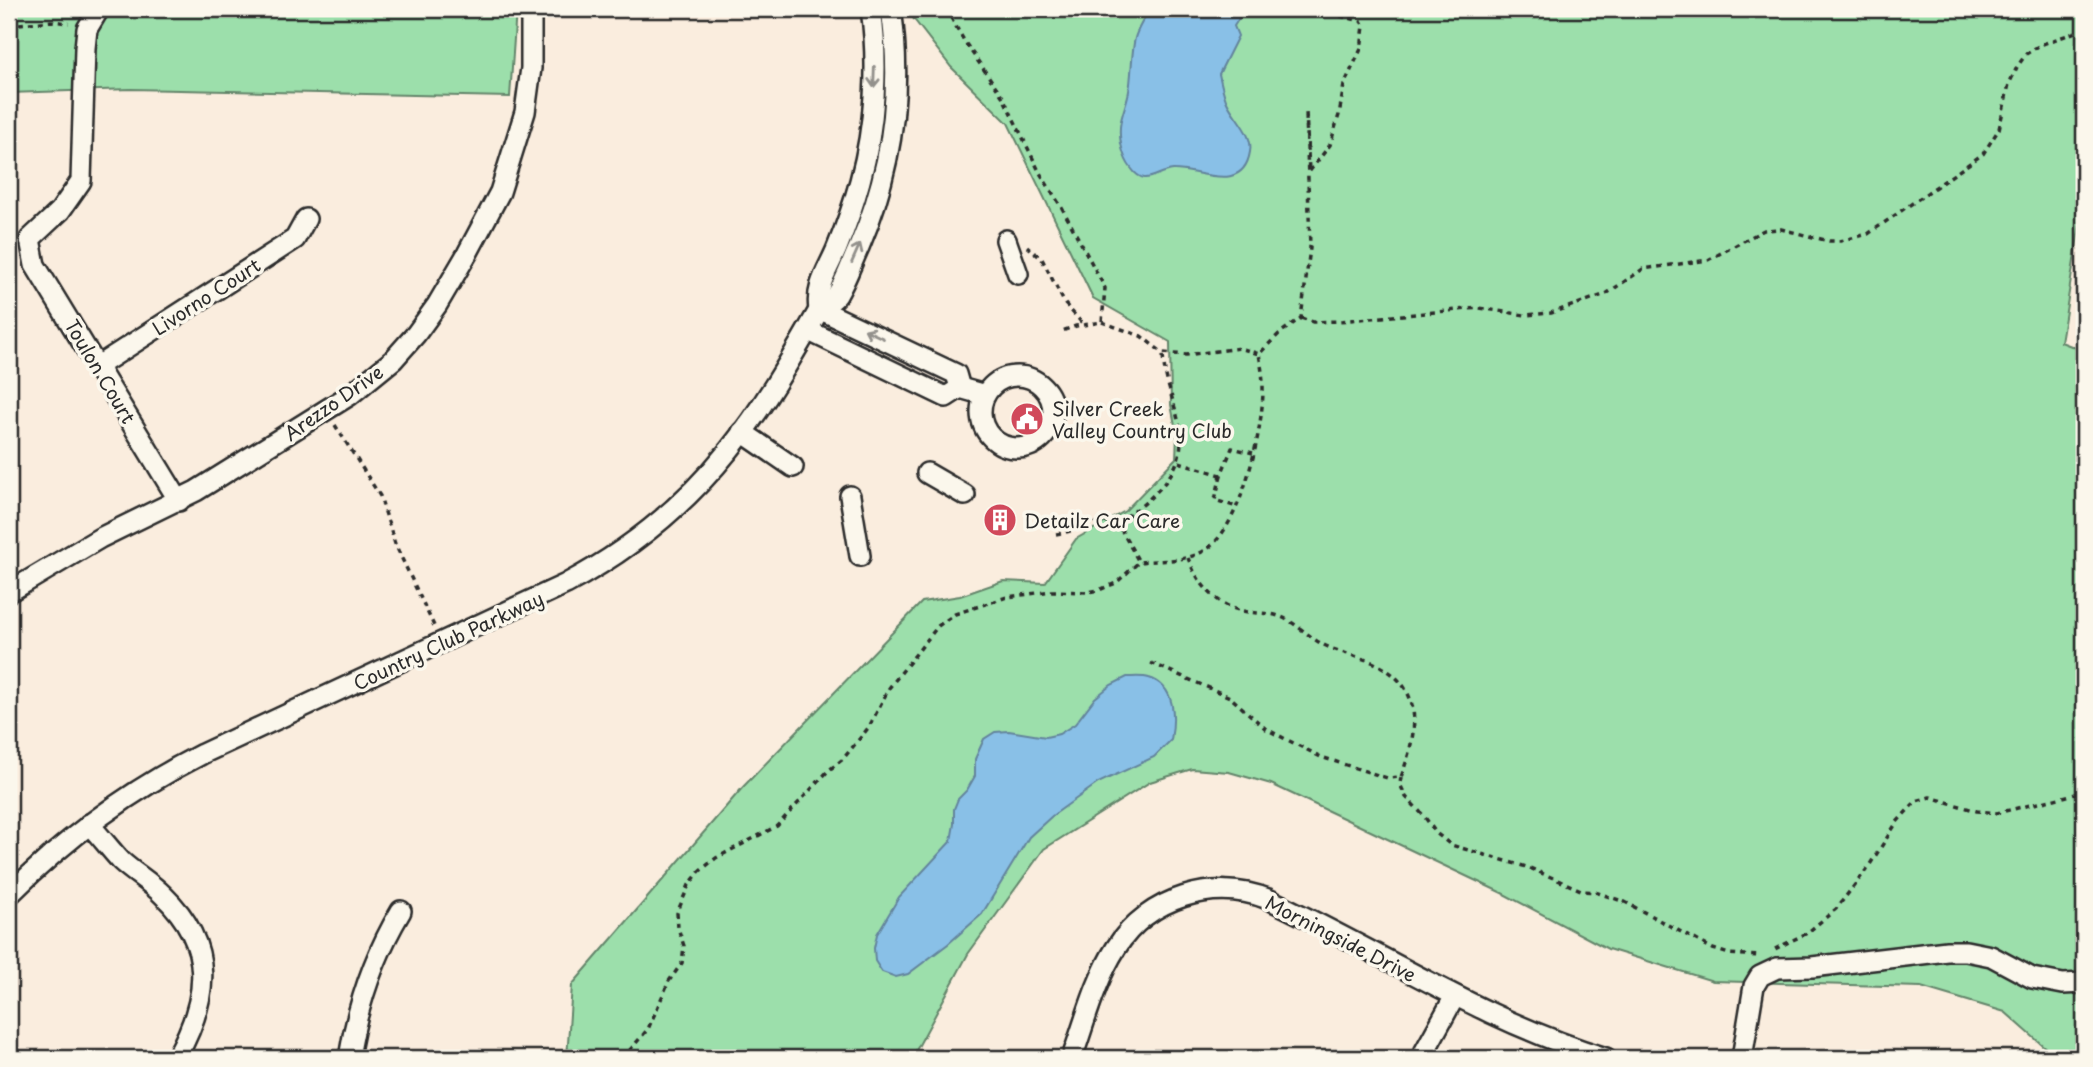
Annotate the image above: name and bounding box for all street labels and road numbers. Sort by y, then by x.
street label: Livorno Court [146,250,266,342]
street label: Toulon Court [59,314,143,429]
street label: Arezzo Drive [278,357,388,447]
street label: Country Club Parkway [348,584,548,696]
street label: Morningside Drive [1261,888,1421,988]

